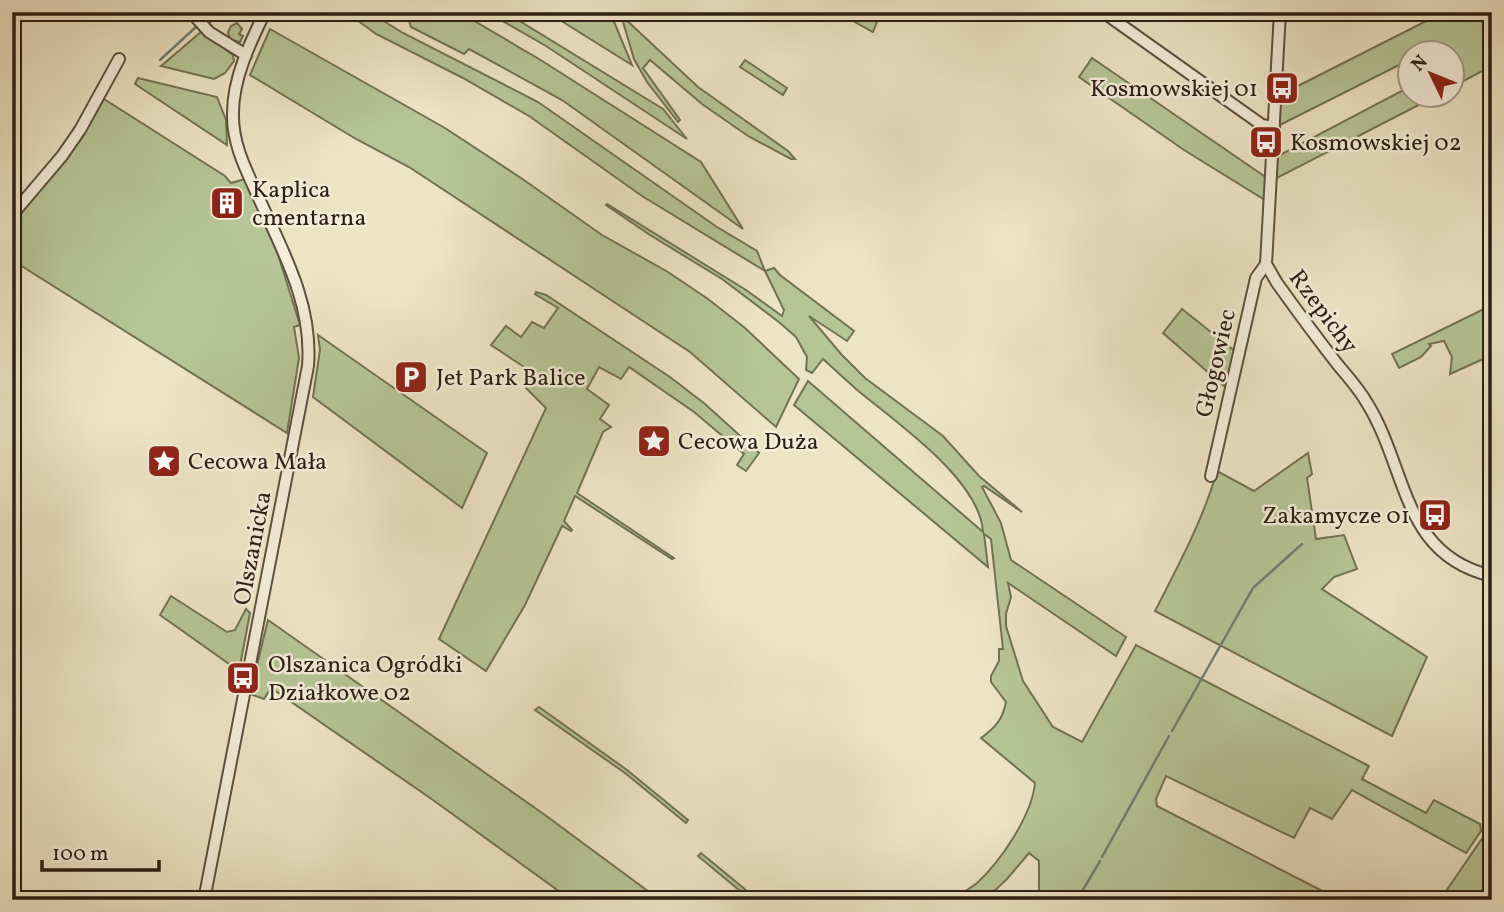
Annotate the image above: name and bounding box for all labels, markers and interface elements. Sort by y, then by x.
north arrow [1396,38,1466,108]
text: N [1406,50,1434,78]
bus stop icon: Kosmowskiej 01 [1263,69,1301,107]
place label: Kosmowskiej 01 [1090,73,1258,107]
bus stop icon: Kosmowskiej 02 [1247,123,1285,161]
place label: Kosmowskiej 02 [1290,127,1462,161]
place label: Kaplica cmentarna [252,174,366,236]
building icon: Kaplica cmentarna [208,184,246,222]
street label: Rzepichy [1280,263,1365,361]
street label: Głogowiec [1188,306,1246,421]
parking icon: Jet Park Balice [392,358,430,396]
place label: Jet Park Balice [436,362,586,396]
place icon: Cecowa Duża [635,422,673,460]
place label: Cecowa Duża [678,426,819,460]
place icon: Cecowa Mała [145,442,183,480]
place label: Cecowa Mała [188,446,327,480]
street label: Olszanicka [226,488,282,608]
bus stop icon: Zakamycze 01 [1416,496,1454,534]
place label: Zakamycze 01 [1262,500,1410,534]
place label: Olszanica Ogródki Działkowe 02 [268,649,462,711]
bus stop icon: Olszanica Ogródki Działkowe 02 [224,659,262,697]
scale bar [42,828,159,872]
text: 100 m [52,840,109,869]

